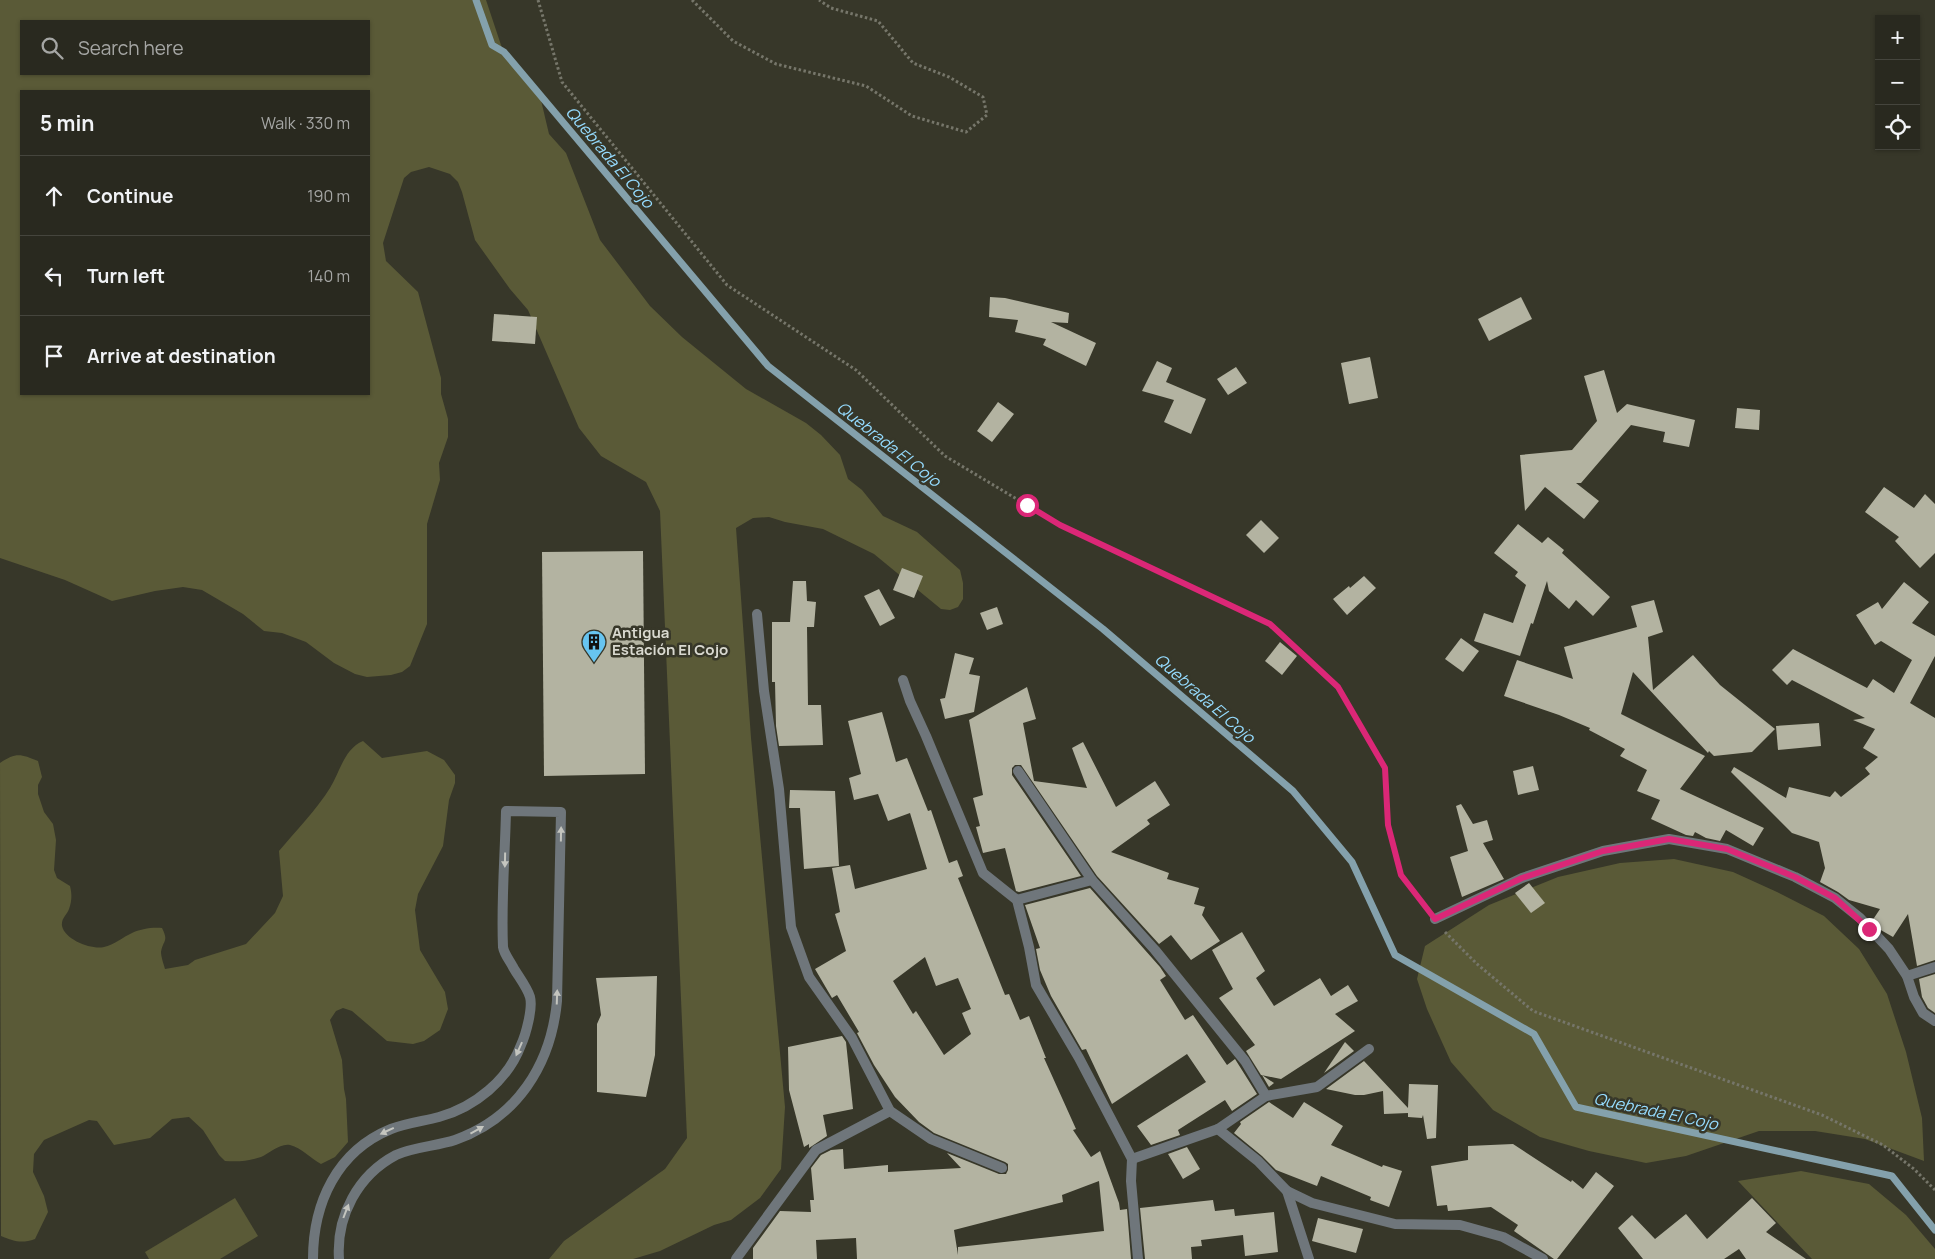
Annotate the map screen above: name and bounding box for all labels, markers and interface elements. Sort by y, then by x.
map controls [1875,15,1920,150]
button: + [1875,15,1920,60]
search box [20,20,370,75]
icon: search [38,34,66,62]
text: Search here [78,35,184,61]
button: − [1875,60,1920,105]
water label: Quebrada El Cojo [561,102,660,214]
button: locate [1875,105,1920,150]
text: 5 min [40,109,94,137]
text: Walk · 330 m [261,112,350,134]
icon: ahead [40,182,68,210]
text: Continue [87,183,173,209]
text: 190 m [307,185,350,207]
icon: left [40,262,68,290]
text: Turn left [87,263,165,289]
text: 140 m [308,265,350,287]
icon: arrive [40,342,68,370]
text: Arrive at destination [87,343,276,369]
water label: Quebrada El Cojo [832,396,947,492]
route start [1016,494,1039,517]
place label: Antigua Estación El Cojo [612,622,728,660]
building icon: Antigua Estación El Cojo [581,629,607,663]
water label: Quebrada El Cojo [1150,648,1261,749]
one-way arrow [557,826,565,842]
one-way arrow [501,852,509,868]
route end [1858,918,1881,941]
one-way arrow [553,989,561,1005]
one-way arrow [515,1042,523,1056]
water label: Quebrada El Cojo [1592,1087,1722,1135]
one-way arrow [471,1125,484,1134]
one-way arrow [380,1127,395,1135]
one-way arrow [342,1203,350,1218]

